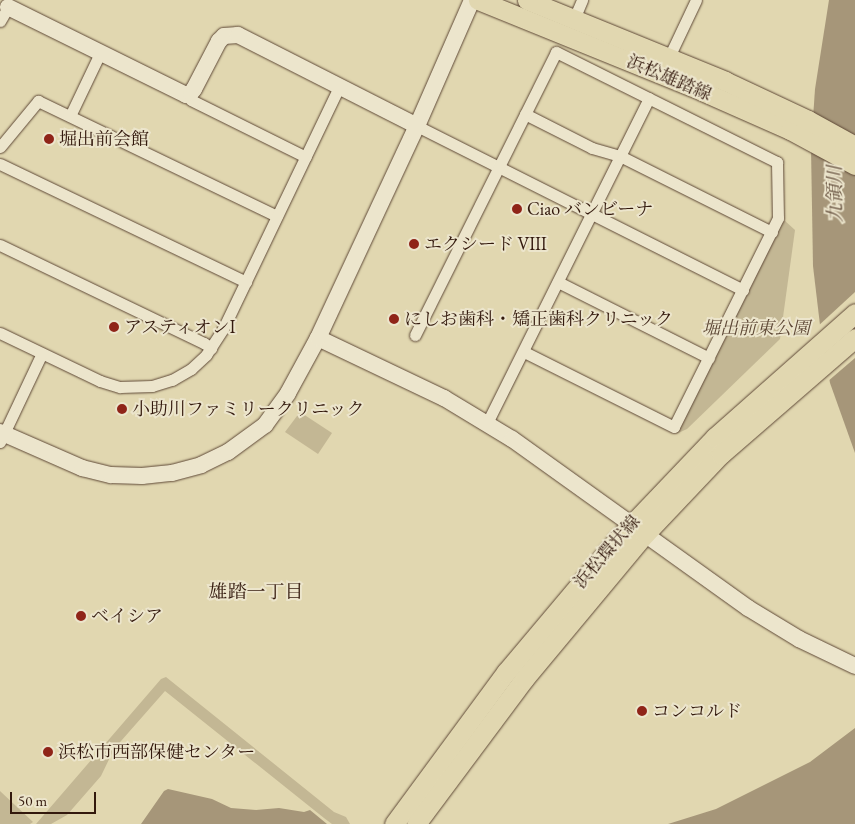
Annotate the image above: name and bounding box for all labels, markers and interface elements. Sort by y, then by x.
street label: 浜松雄踏線 [623,50,715,106]
place label: 堀出前会館 [59,128,149,150]
marker: 堀出前会館 [43,133,55,145]
water label: 九領川 [823,165,847,223]
place label: Ciao バンビーナ [527,198,653,220]
marker: Ciao バンビーナ [511,203,523,215]
place label: エクシード Ⅷ [424,233,547,255]
marker: エクシード Ⅷ [408,238,420,250]
place label: にしお歯科・矯正歯科クリニック [404,308,674,330]
marker: にしお歯科・矯正歯科クリニック [388,313,400,325]
place label: アスティオンⅠ [124,316,238,338]
park label: 堀出前東公園 [702,317,810,339]
marker: アスティオンⅠ [108,321,120,333]
place label: 小助川ファミリークリニック [132,398,366,420]
marker: 小助川ファミリークリニック [116,403,128,415]
street label: 浜松環状線 [569,511,645,593]
district label: 雄踏一丁目 [209,581,303,603]
place label: ベイシア [91,605,163,627]
marker: ベイシア [75,610,87,622]
place label: コンコルド [652,700,742,722]
marker: コンコルド [636,705,648,717]
place label: 浜松市西部保健センター [58,741,256,763]
marker: 浜松市西部保健センター [42,746,54,758]
scale bar [12,782,99,814]
text: 50 m [18,791,47,810]

